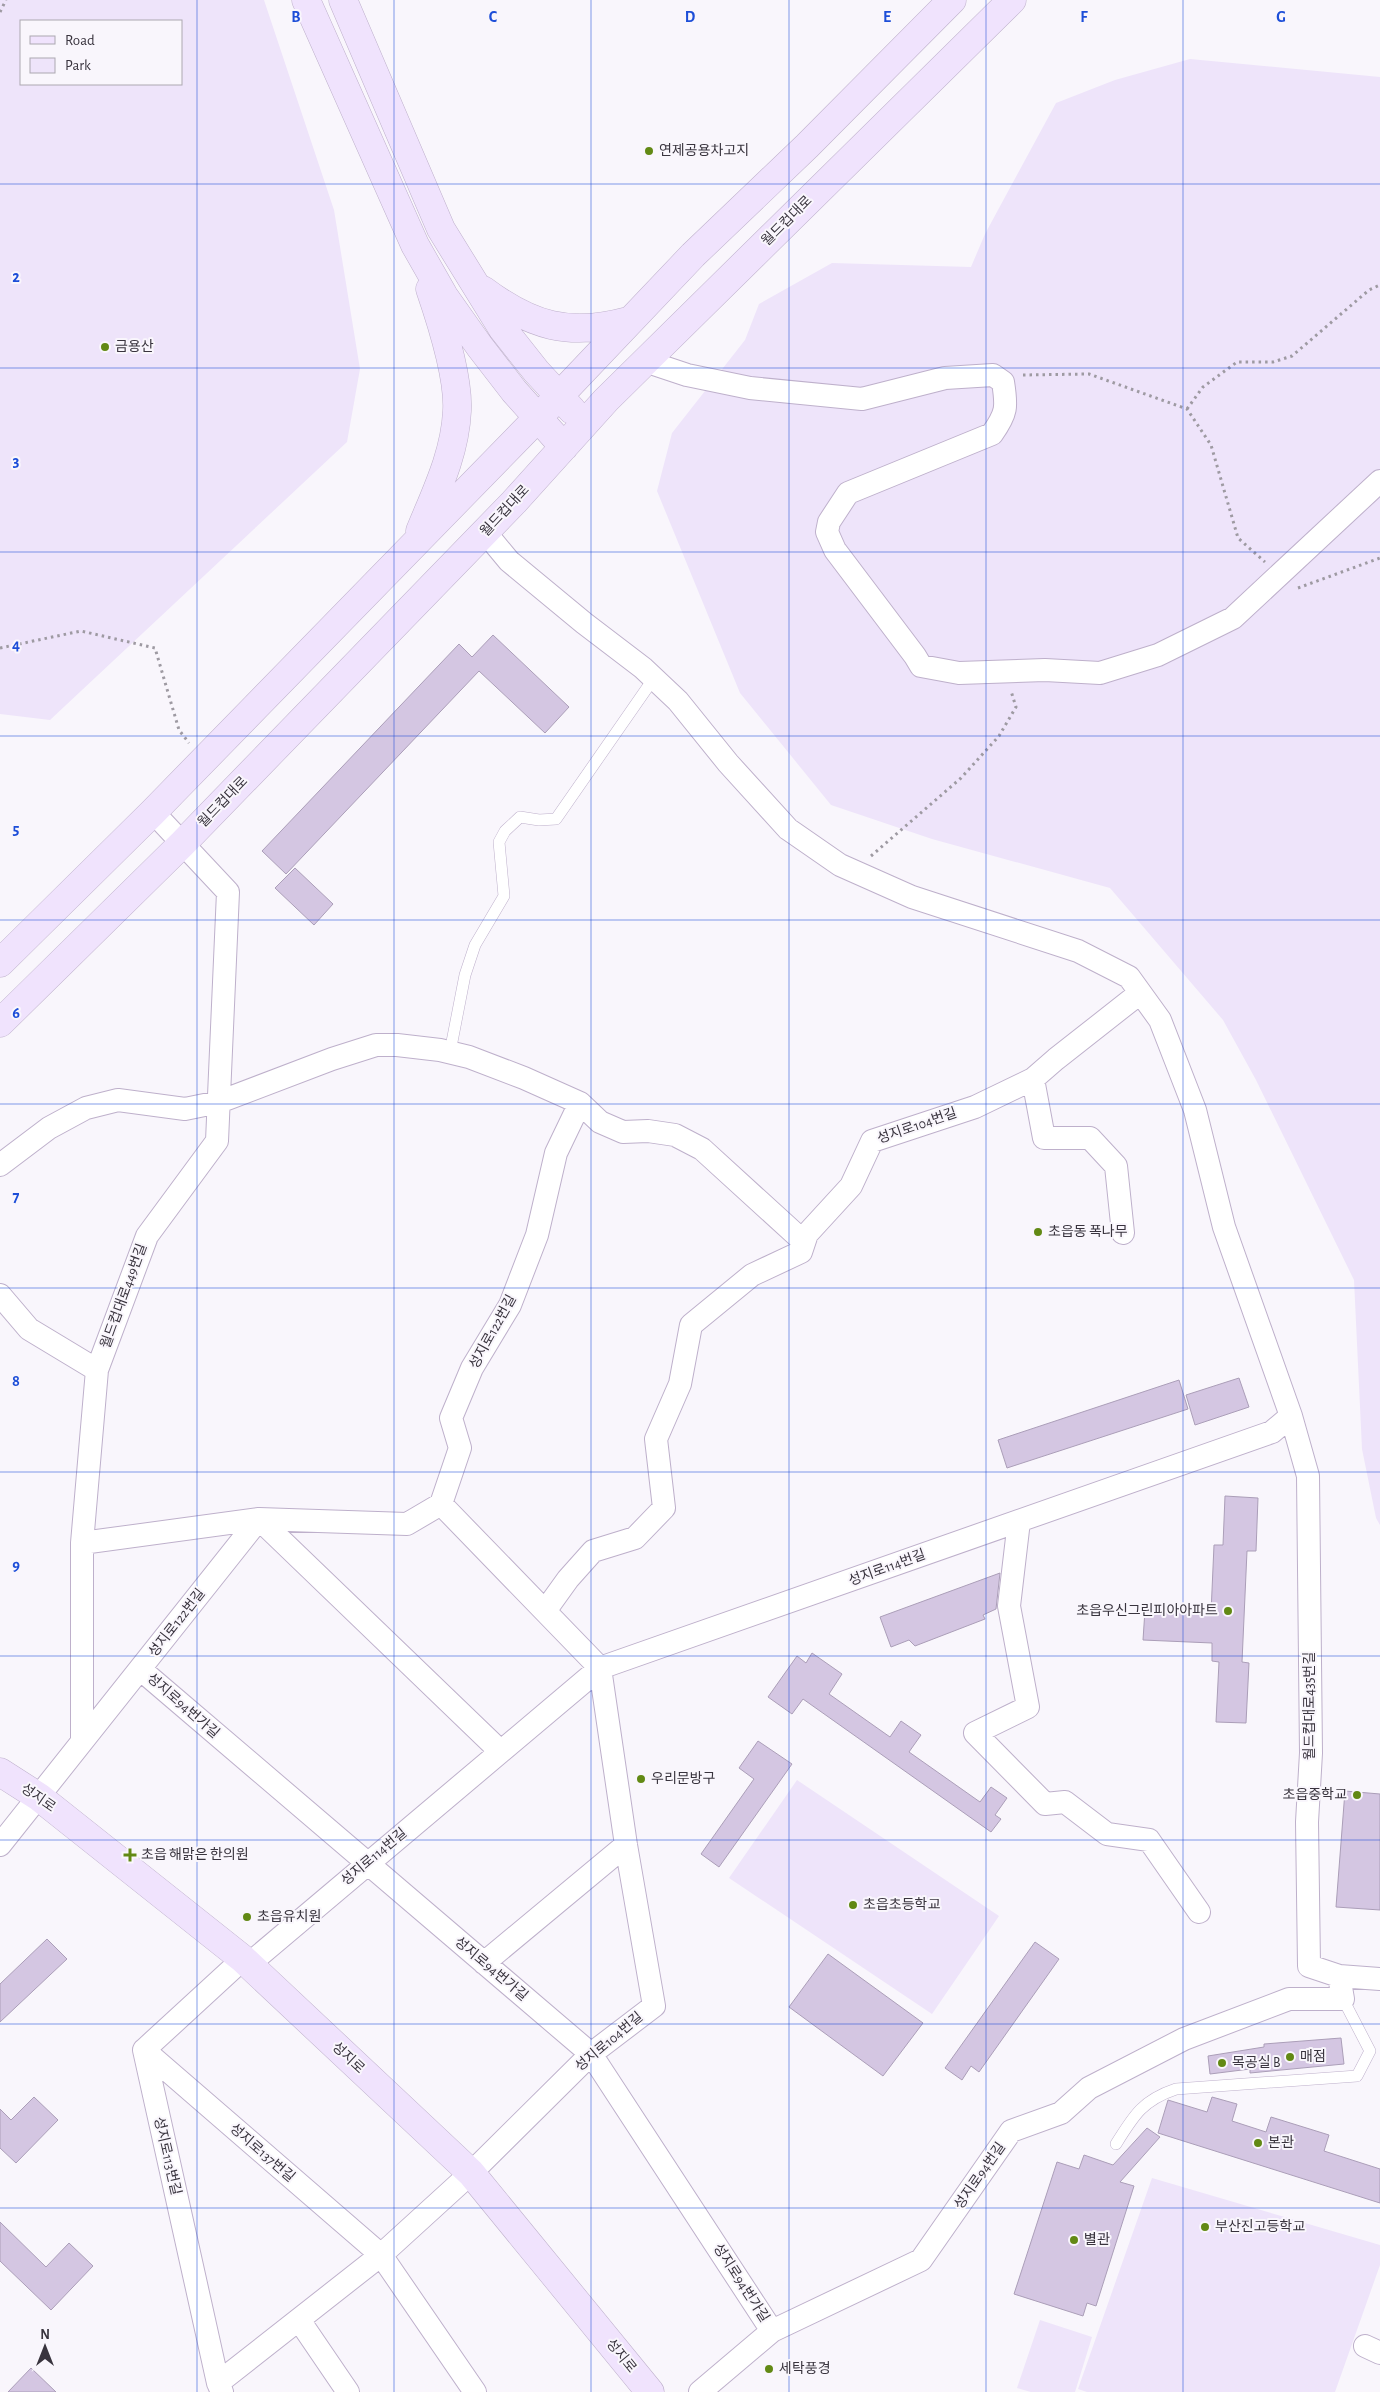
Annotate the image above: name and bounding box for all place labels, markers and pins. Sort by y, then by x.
place label: 연제공용차고지 [659,143,749,158]
marker: 연제공용차고지 [643,145,655,157]
place label: 금용산 [115,339,154,354]
marker: 금용산 [99,341,111,353]
place label: 초읍동 폭나무 [1048,1224,1128,1239]
marker: 초읍동 폭나무 [1032,1226,1044,1238]
place label: 초읍우신그린피아아파트 [1076,1603,1218,1618]
marker: 초읍우신그린피아아파트 [1222,1605,1234,1617]
place label: 우리문방구 [651,1771,716,1786]
marker: 우리문방구 [635,1773,647,1785]
place label: 초읍중학교 [1283,1786,1347,1802]
marker: 초읍중학교 [1351,1789,1363,1801]
place label: 초읍 해맑은 한의원 [141,1847,249,1862]
marker: 초읍 해맑은 한의원 [123,1848,137,1862]
place label: 초읍초등학교 [863,1896,940,1912]
marker: 초읍초등학교 [847,1899,859,1911]
place label: 초읍유치원 [257,1909,321,1924]
marker: 초읍유치원 [241,1911,253,1923]
place label: 매점 [1300,2049,1326,2064]
marker: 매점 [1284,2051,1296,2063]
place label: 목공실 B [1232,2055,1280,2070]
marker: 목공실 B [1216,2057,1228,2069]
place label: 본관 [1268,2135,1294,2150]
marker: 본관 [1252,2137,1264,2149]
place label: 부산진고등학교 [1215,2218,1305,2234]
marker: 부산진고등학교 [1199,2221,1211,2233]
place label: 별관 [1084,2232,1110,2247]
marker: 별관 [1068,2234,1080,2246]
place label: 세탁풍경 [779,2361,831,2376]
marker: 세탁풍경 [763,2363,775,2375]

